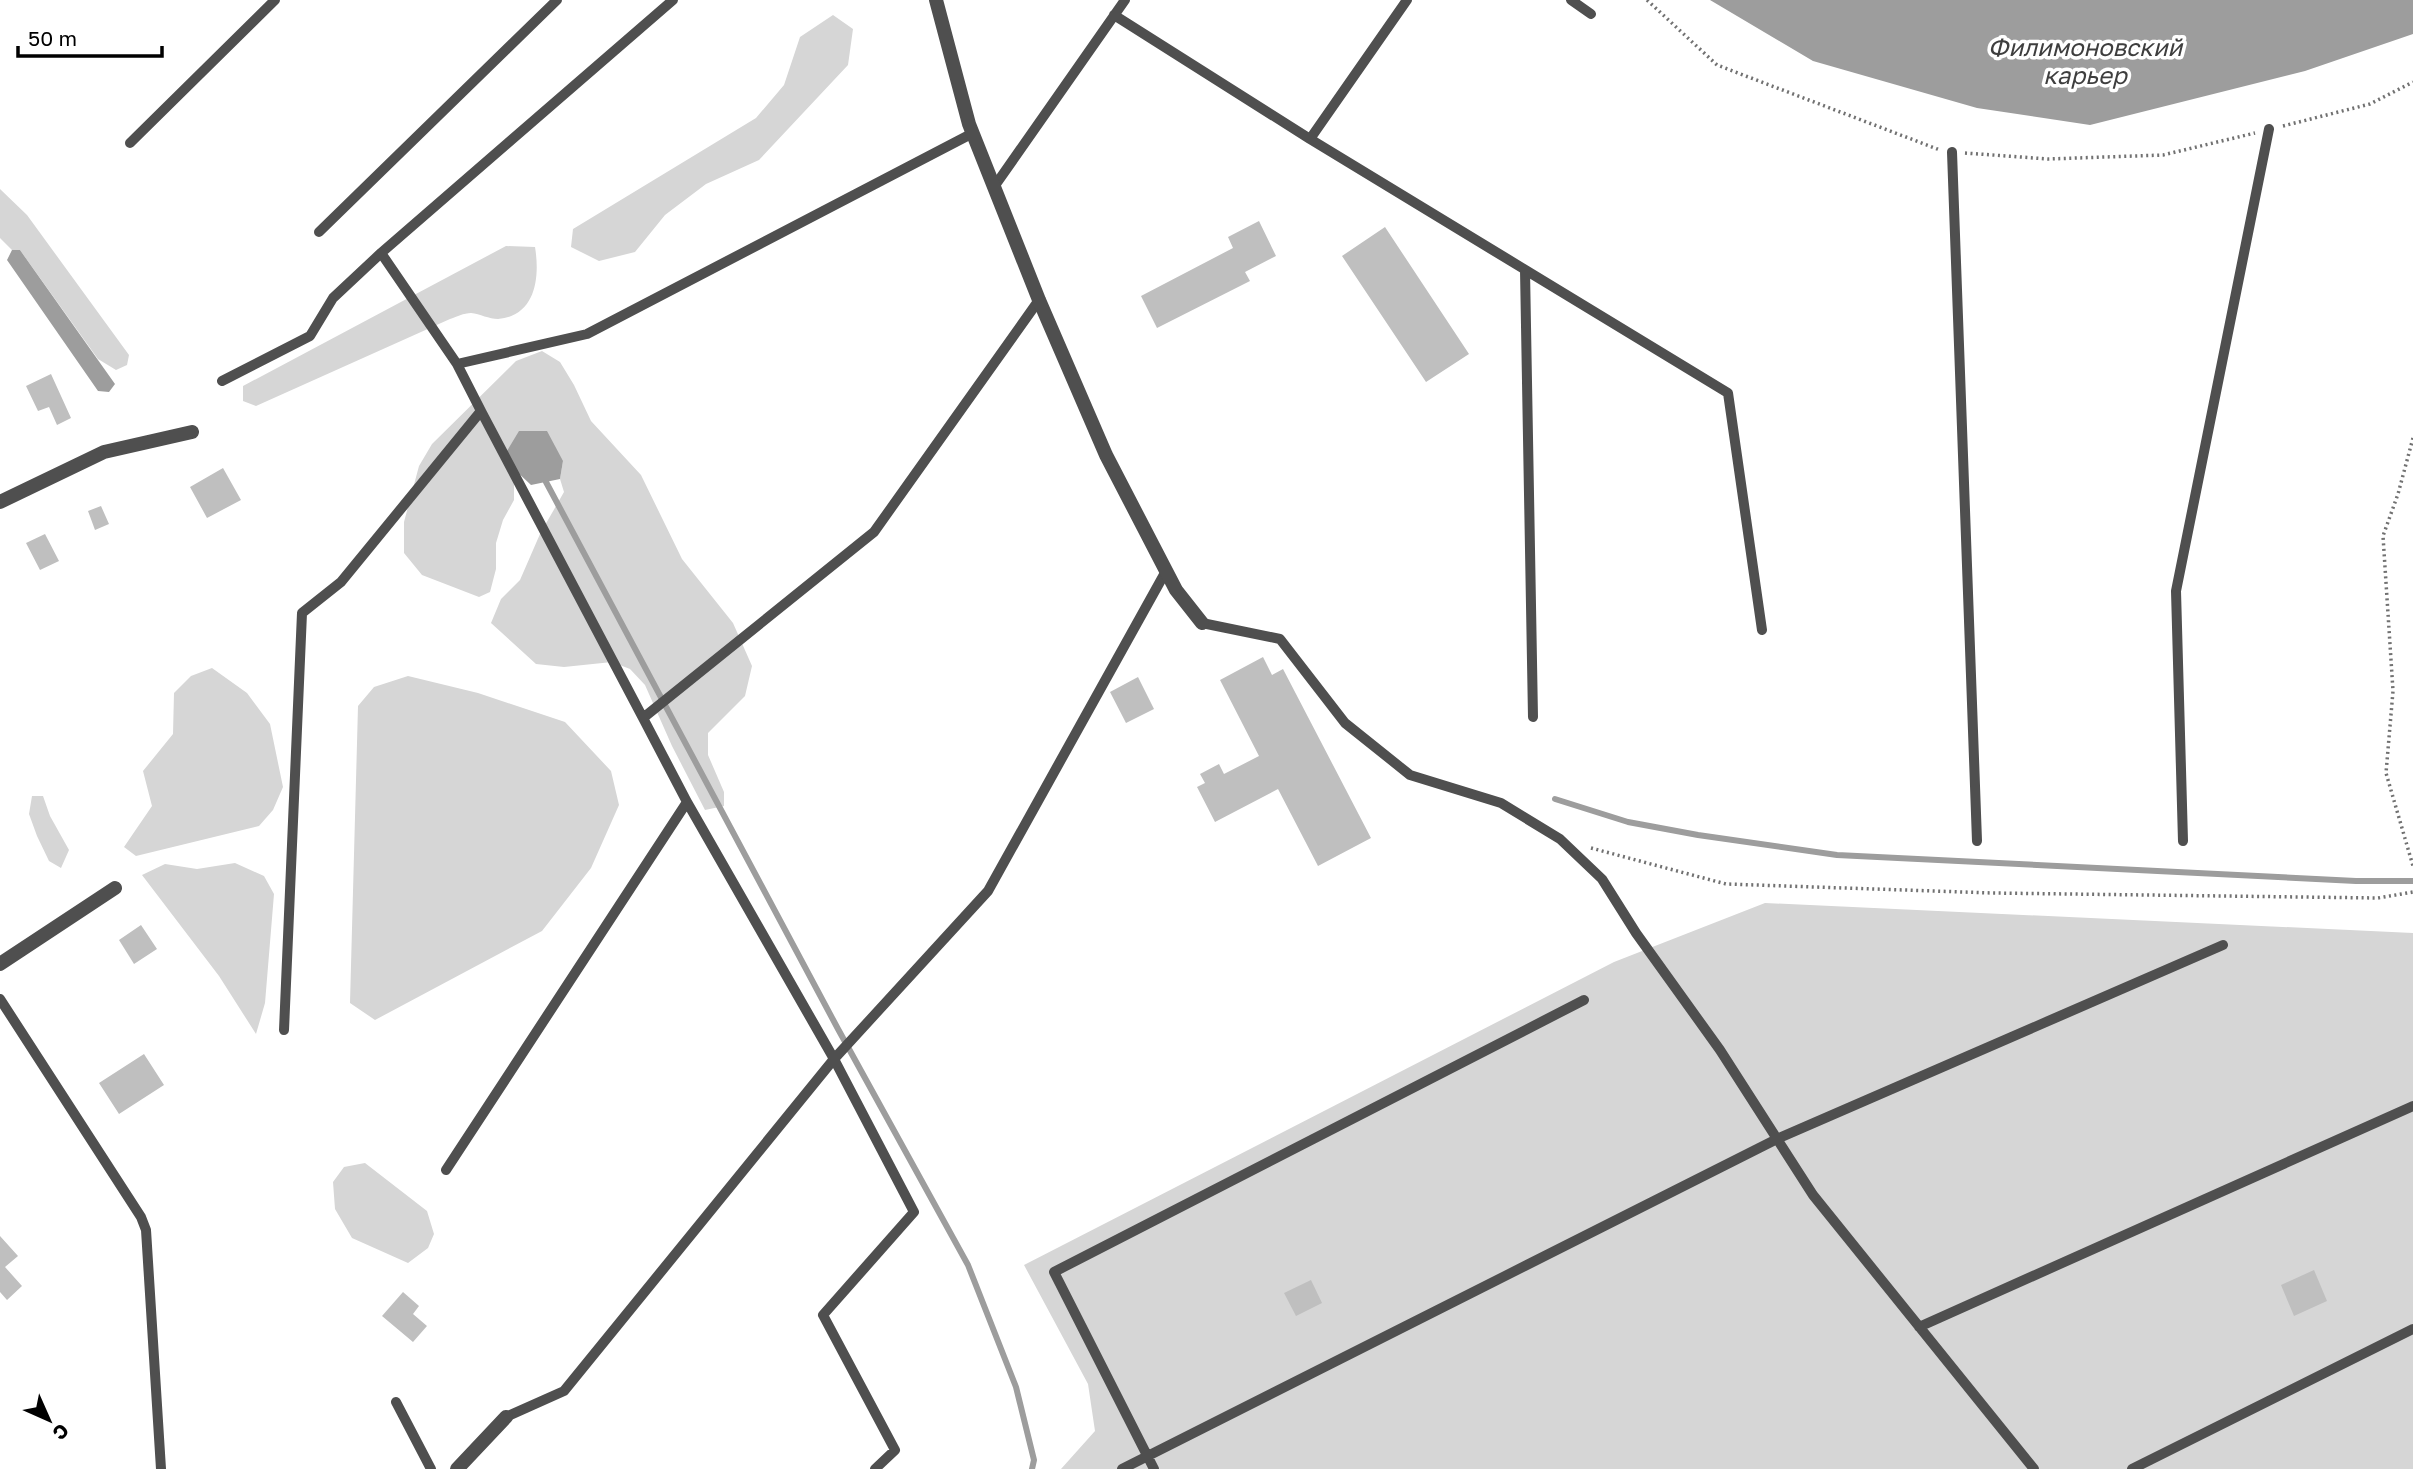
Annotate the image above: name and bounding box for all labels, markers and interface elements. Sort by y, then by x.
scale bar [18,14,161,58]
text: 50 m [28,25,77,51]
water label: Филимоновский карьер [1988,32,2184,89]
north arrow [14,1385,84,1455]
text: С [48,1419,74,1445]

